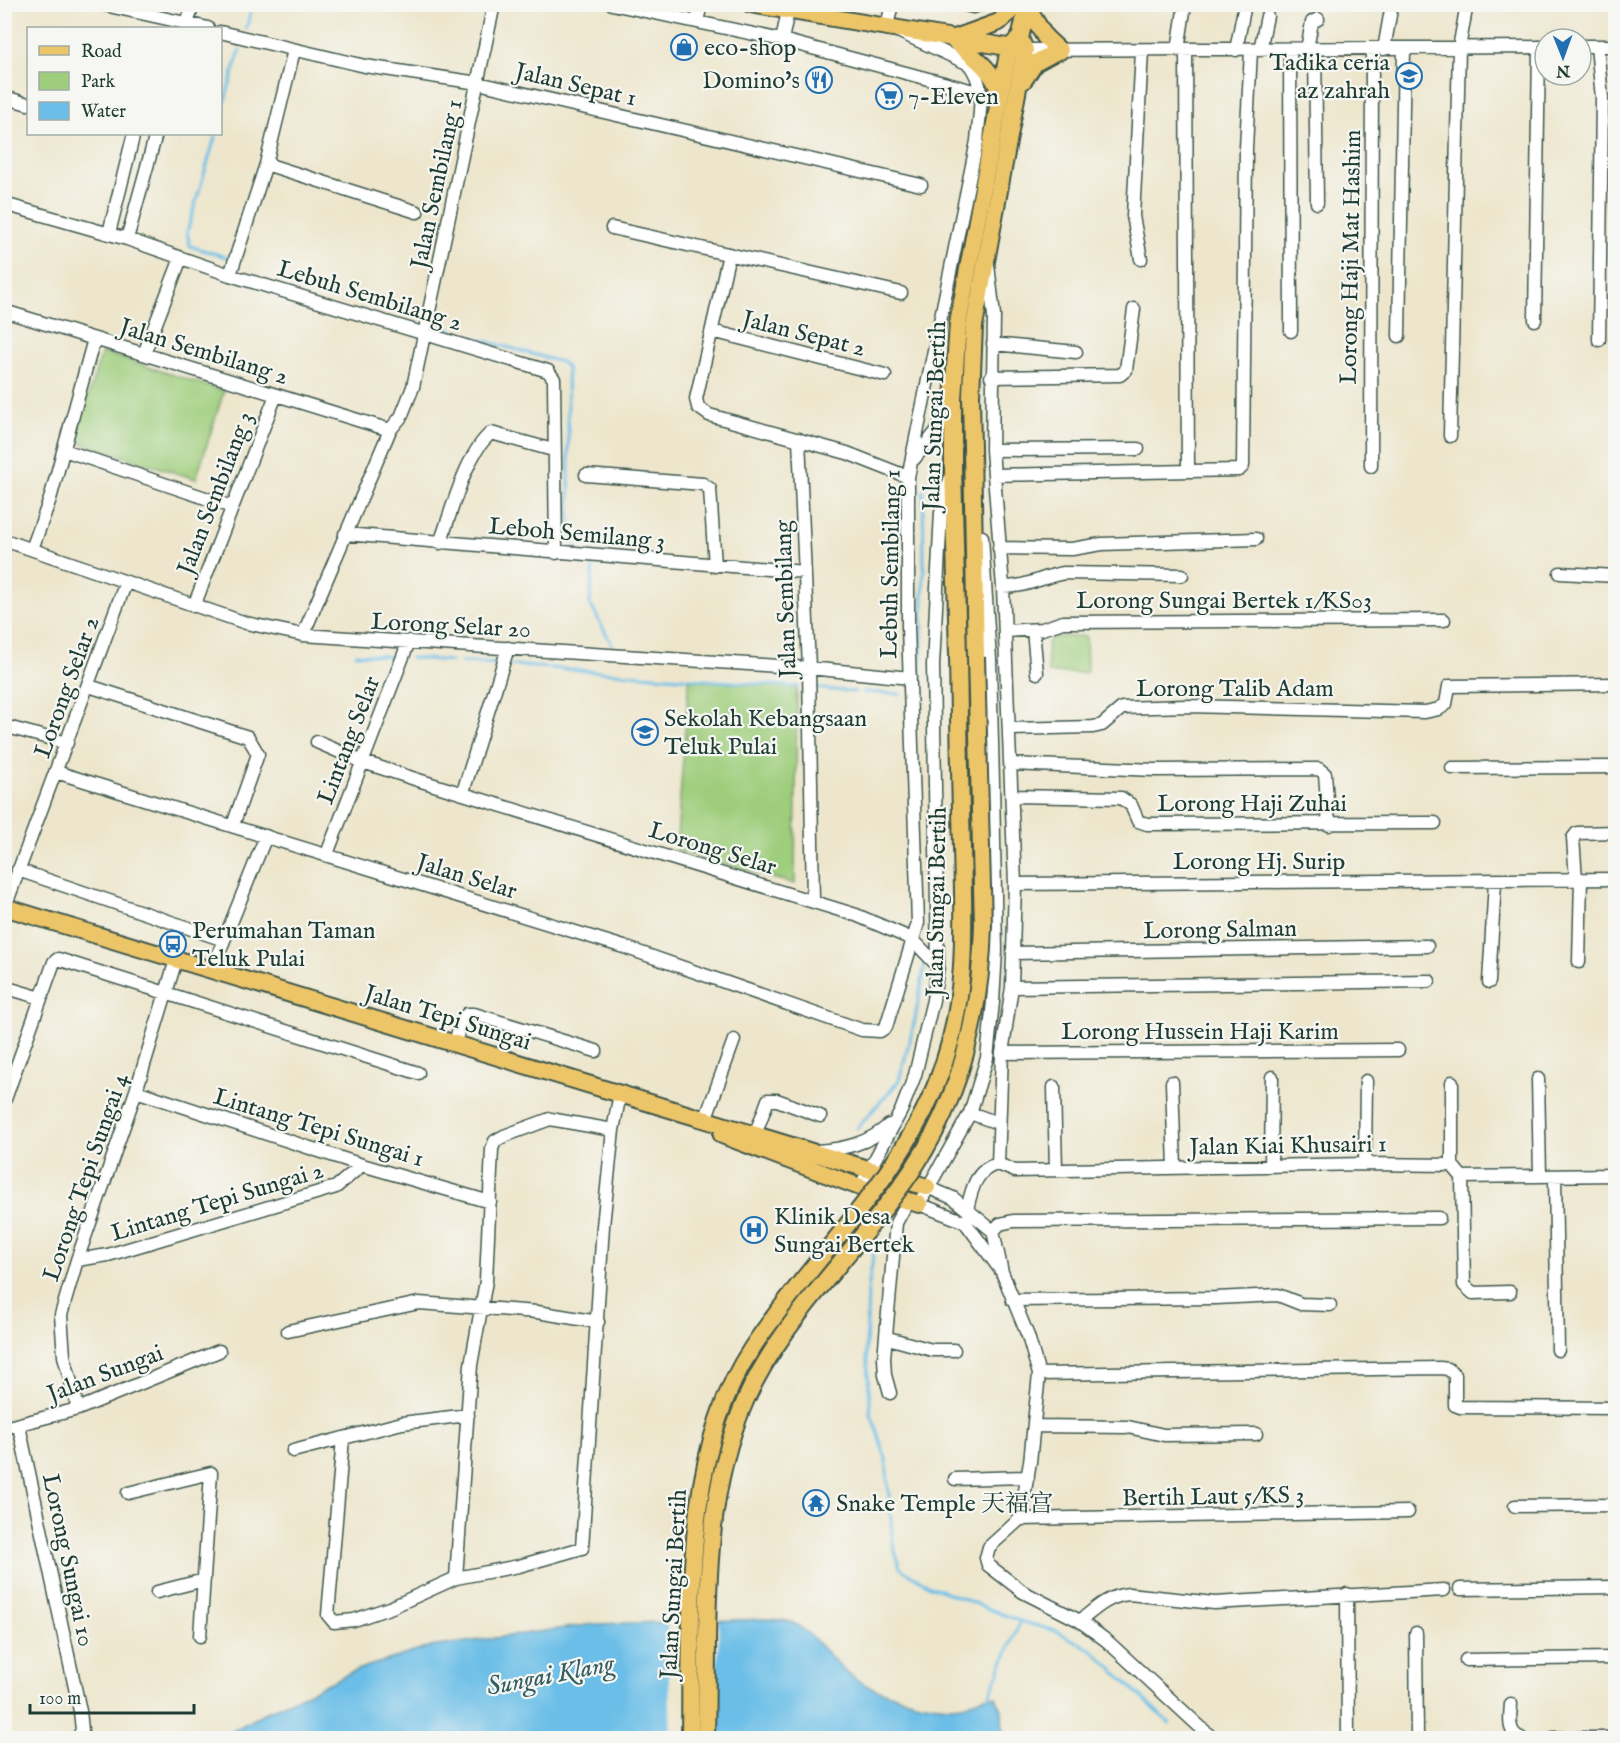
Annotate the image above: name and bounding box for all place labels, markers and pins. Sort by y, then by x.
shop icon: eco-shop [669,32,699,62]
place label: eco-shop [704,33,796,64]
place label: Tadika ceria az zahrah [1269,48,1391,107]
school or university icon: Tadika ceria az zahrah [1394,61,1424,91]
restaurant icon: Domino's [804,65,834,95]
place label: Domino's [702,66,800,97]
supermarket icon: 7-Eleven [874,81,904,111]
place label: 7-Eleven [908,82,999,113]
place label: Sekolah Kebangsaan Teluk Pulai [664,704,867,763]
school or university icon: Sekolah Kebangsaan Teluk Pulai [630,717,660,747]
place label: Perumahan Taman Teluk Pulai [192,916,376,975]
bus stop icon: Perumahan Taman Teluk Pulai [158,929,188,959]
place label: Klinik Desa Sungai Bertek [774,1202,915,1261]
hospital icon: Klinik Desa Sungai Bertek [739,1215,769,1245]
temple icon: Snake Temple 天福宫 [801,1488,831,1518]
place label: Snake Temple 天福宫 [836,1489,1053,1520]

